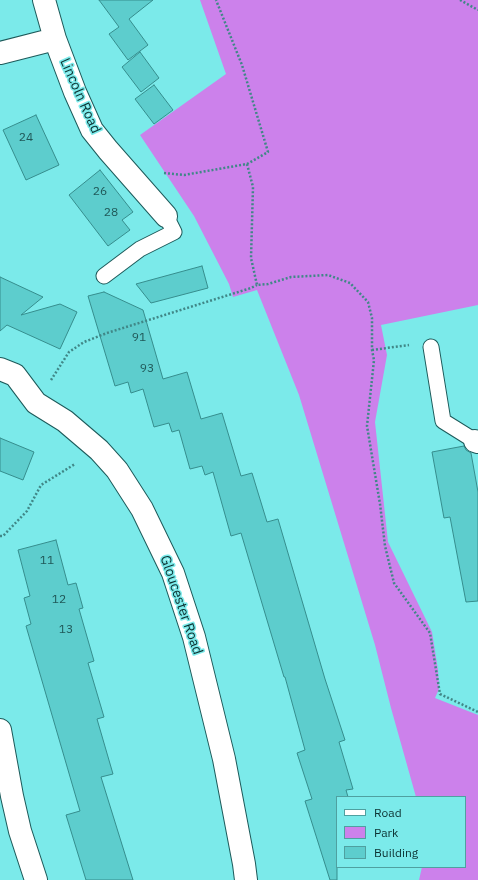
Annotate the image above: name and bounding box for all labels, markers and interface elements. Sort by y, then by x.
street label: Lincoln Road [56,56,104,136]
house number: 24 [19,131,33,145]
house number: 26 [93,185,107,199]
house number: 28 [104,206,118,220]
house number: 91 [132,331,146,345]
house number: 93 [140,362,154,376]
street label: Gloucester Road [156,553,206,657]
house number: 11 [40,554,54,568]
house number: 12 [52,593,66,607]
house number: 13 [59,623,73,637]
legend [336,796,466,868]
text: Road [374,805,402,820]
text: Park [374,825,398,840]
text: Building [374,845,418,860]

